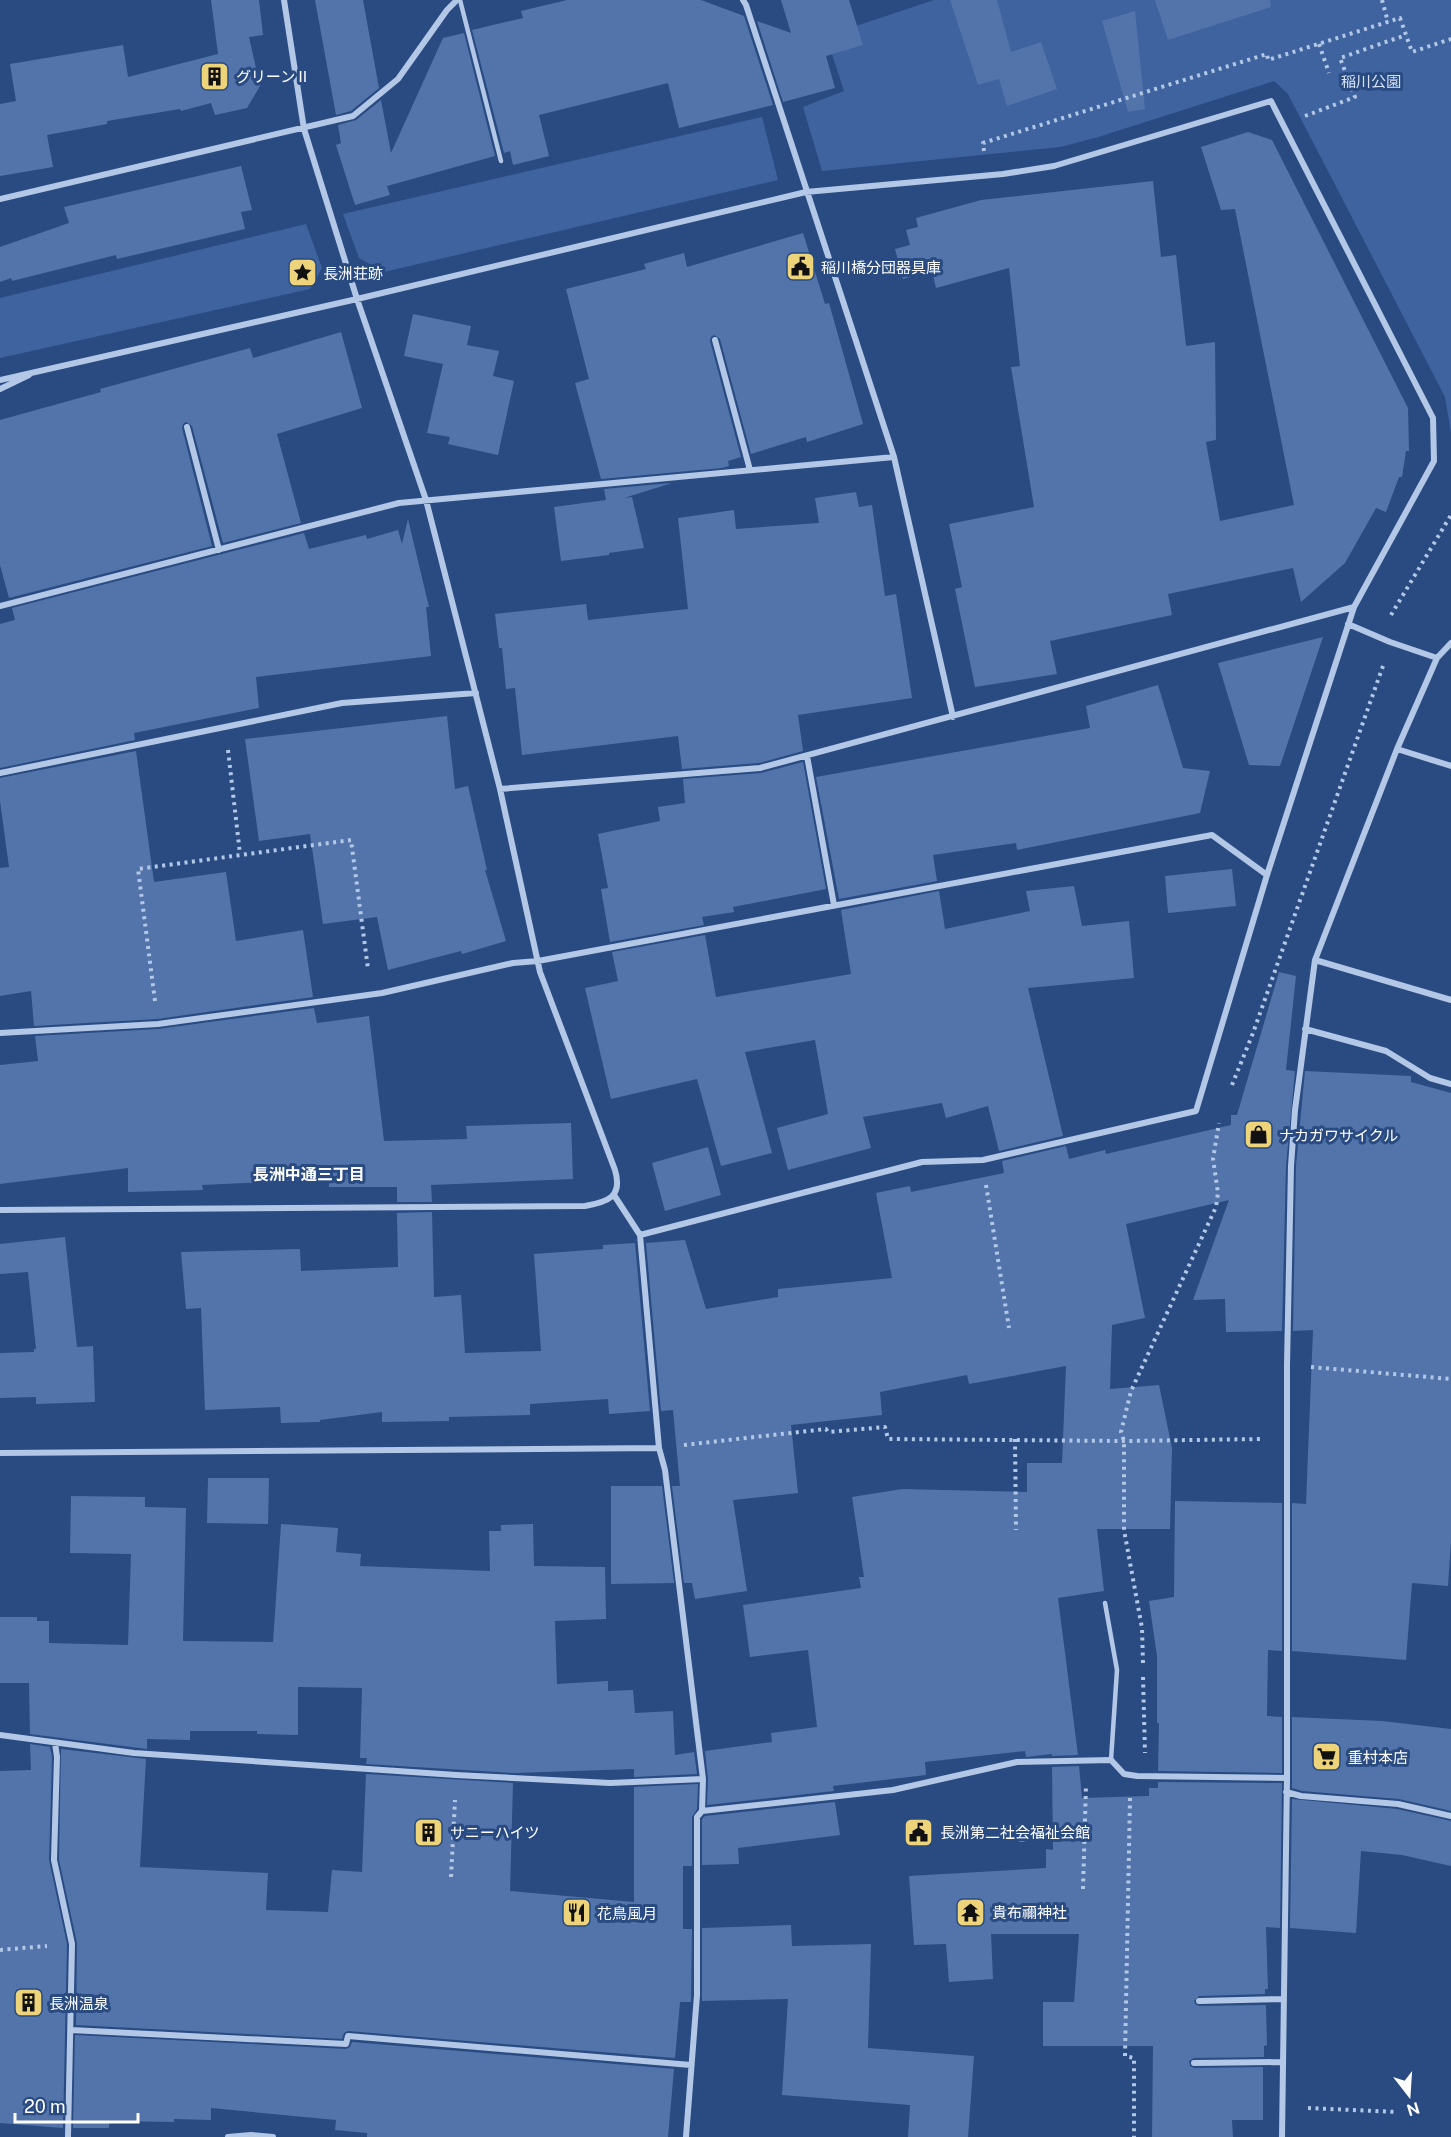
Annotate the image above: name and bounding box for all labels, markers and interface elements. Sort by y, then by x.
building icon: グリーンⅡ [199,60,231,92]
place label: グリーンⅡ [236,68,310,85]
park label: 稲川公園 [1341,73,1401,90]
public building icon: 稲川橋分団器具庫 [784,251,816,283]
place icon: 長洲荘跡 [286,257,318,289]
place label: 稲川橋分団器具庫 [821,259,941,276]
place label: 長洲荘跡 [323,265,383,282]
shop icon: ナカガワサイクル [1242,1119,1274,1151]
place label: ナカガワサイクル [1279,1127,1398,1144]
district label: 長洲中通三丁目 [253,1165,365,1184]
supermarket icon: 重村本店 [1311,1741,1343,1773]
place label: 重村本店 [1348,1749,1408,1766]
building icon: サニーハイツ [413,1816,445,1848]
public building icon: 長洲第二社会福祉会館 [903,1816,935,1848]
place label: サニーハイツ [450,1824,539,1841]
place label: 長洲第二社会福祉会館 [940,1824,1090,1841]
temple icon: 貴布禰神社 [955,1896,987,1928]
restaurant icon: 花鳥風月 [560,1897,592,1929]
place label: 貴布禰神社 [992,1904,1067,1921]
place label: 花鳥風月 [597,1905,657,1922]
building icon: 長洲温泉 [12,1987,44,2019]
place label: 長洲温泉 [49,1995,109,2012]
north arrow [1379,2065,1439,2125]
scale bar [15,2086,138,2124]
text: 20 m [24,2096,66,2117]
text: N [1404,2098,1422,2120]

